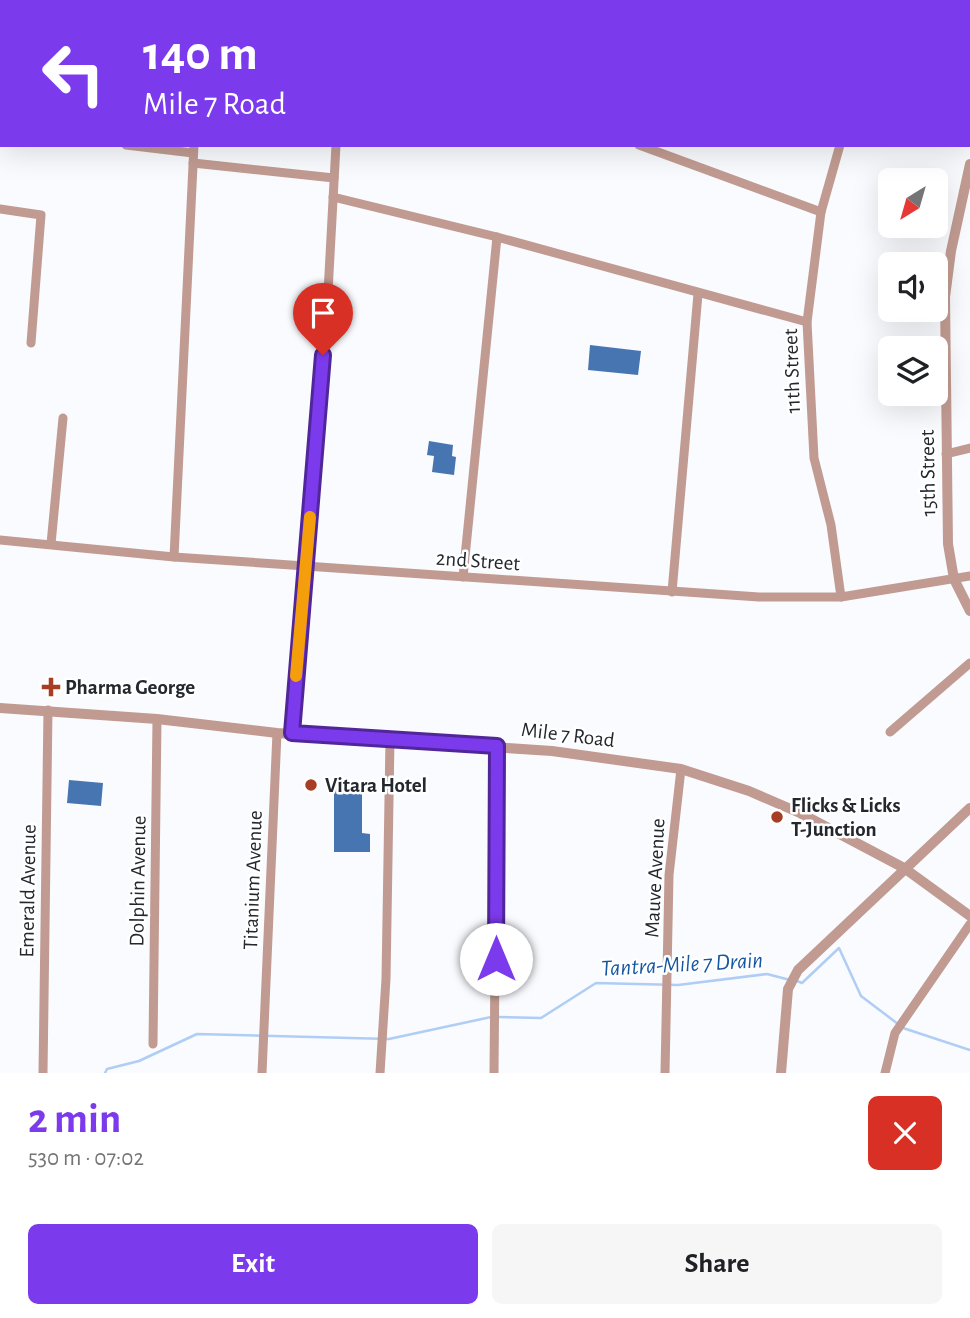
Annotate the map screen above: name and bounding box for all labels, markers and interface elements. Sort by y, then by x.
icon: left [28,28,119,119]
text: 140 m [143,30,258,79]
text: Mile 7 Road [143,88,286,120]
north arrow [878,168,948,238]
map controls [878,168,948,406]
button: sound [878,252,948,322]
pin [293,283,353,355]
icon: arrive [304,294,342,332]
street label: 11th Street [780,328,804,414]
button: layers [878,336,948,406]
street label: 15th Street [917,429,939,516]
street label: 2nd Street [435,548,521,574]
place label: Pharma George [65,677,195,698]
marker: Pharma George [43,679,59,695]
street label: Mile 7 Road [520,719,616,751]
place label: Vitara Hotel [325,775,427,796]
marker: Vitara Hotel [303,777,319,793]
place label: Flicks & Licks T-Junction [791,795,901,840]
marker: Flicks & Licks T-Junction [769,809,785,825]
street label: Titanium Avenue [240,810,266,950]
street label: Dolphin Avenue [126,815,150,947]
street label: Mauve Avenue [641,818,669,938]
street label: Emerald Avenue [16,824,40,958]
position arrow [459,922,533,996]
water label: Tantra-Mile 7 Drain [600,949,764,981]
button: close [868,1096,942,1170]
text: 2 min [28,1098,121,1140]
text: 530 m · 07:02 [28,1147,144,1170]
button: Exit [28,1224,478,1304]
button: Share [492,1224,942,1304]

